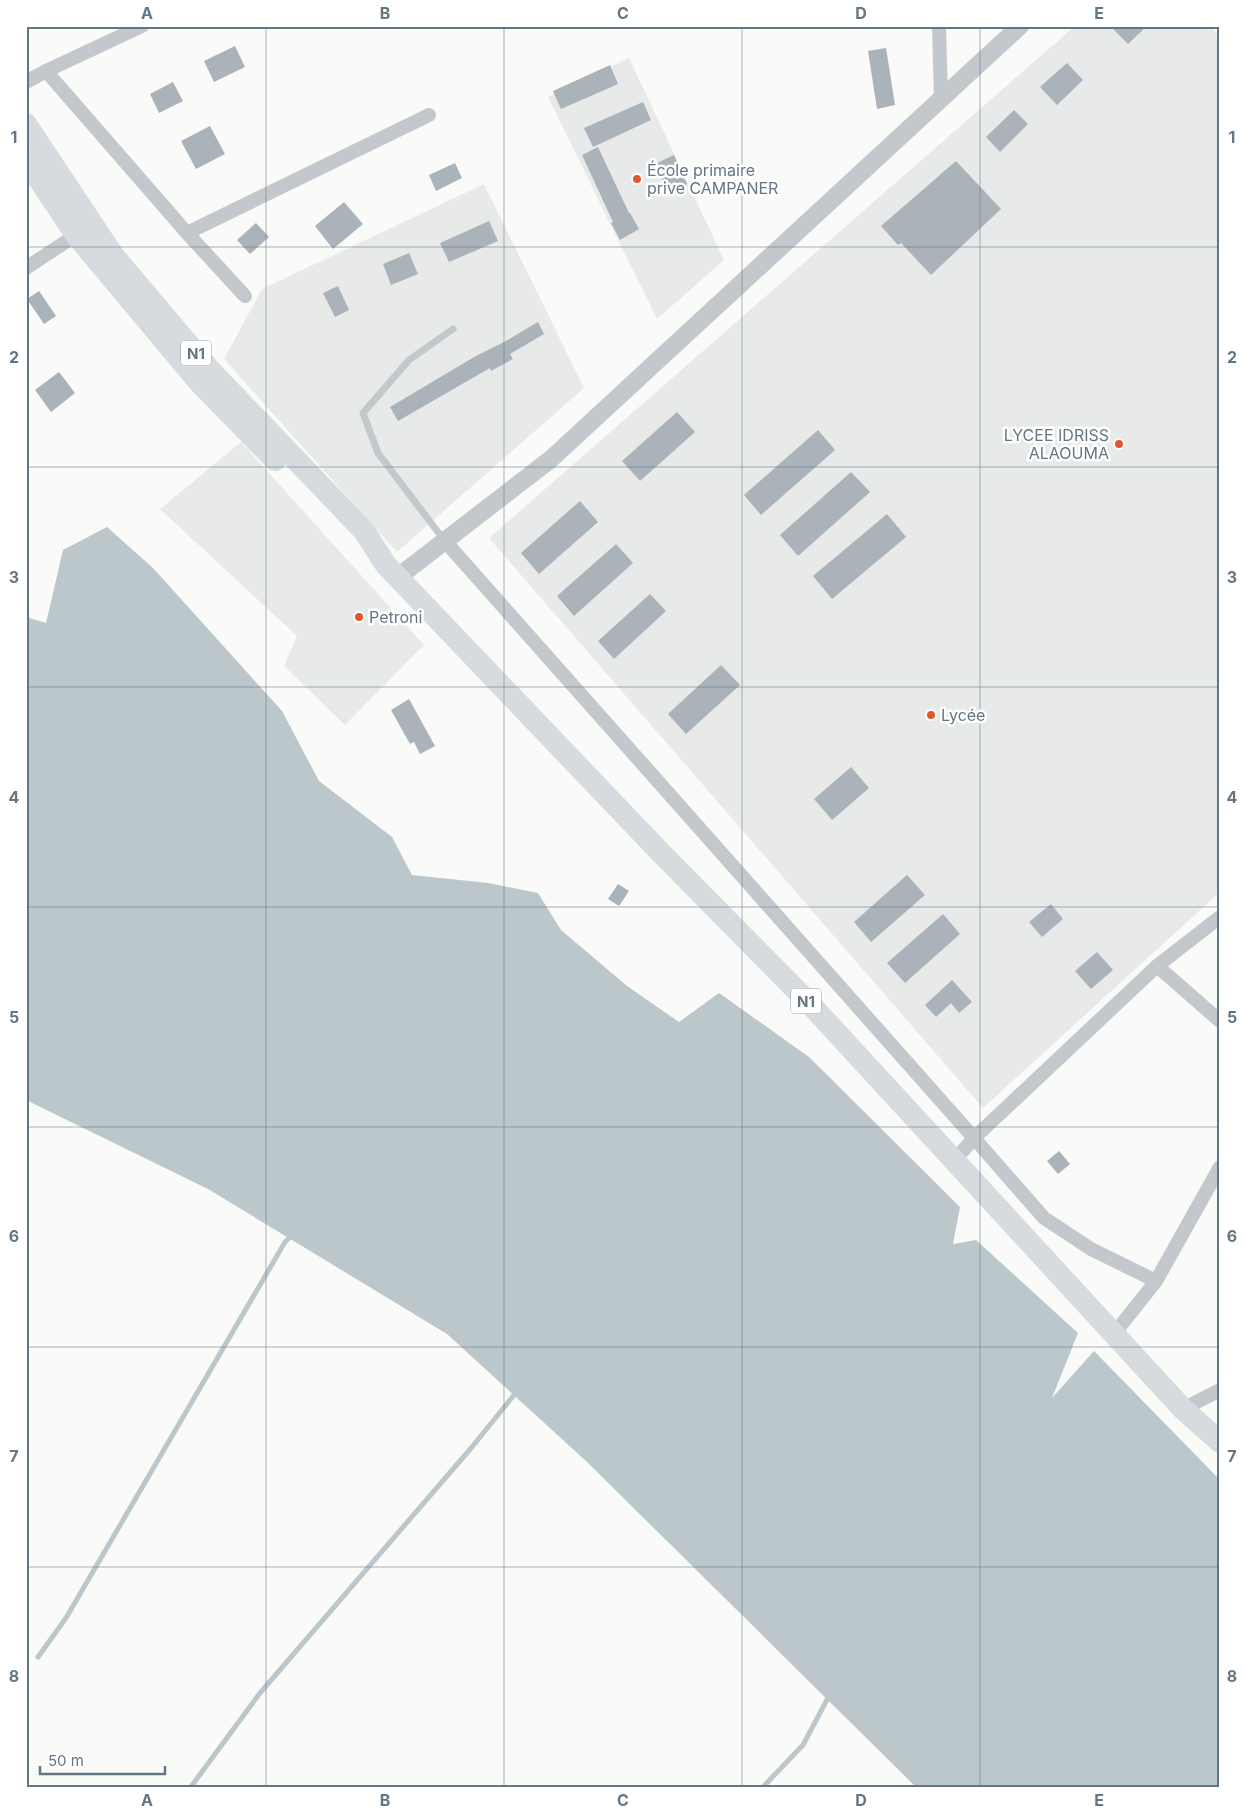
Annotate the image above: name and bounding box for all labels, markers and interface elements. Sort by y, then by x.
text: A [141,3,153,23]
text: B [380,3,390,23]
text: C [617,3,629,23]
text: D [855,3,867,23]
text: E [1094,3,1104,23]
text: 1 [11,127,17,147]
text: 1 [1229,127,1235,147]
place label: École primaire prive CAMPANER [647,160,778,198]
marker: École primaire prive CAMPANER [631,173,643,185]
road number: N1 [181,340,211,366]
text: 2 [9,347,19,367]
text: 2 [1227,347,1237,367]
place label: LYCEE IDRISS ALAOUMA [1004,425,1109,463]
marker: LYCEE IDRISS ALAOUMA [1113,438,1125,450]
text: 3 [9,567,19,587]
text: 3 [1227,567,1237,587]
place label: Petroni [369,607,422,627]
marker: Petroni [353,611,365,623]
place label: Lycée [941,705,985,725]
marker: Lycée [925,709,937,721]
text: 4 [9,787,20,807]
text: 4 [1227,787,1238,807]
road number: N1 [791,988,821,1014]
text: 5 [9,1007,19,1027]
text: 5 [1227,1007,1237,1027]
text: 6 [9,1226,19,1246]
text: 6 [1227,1226,1237,1246]
text: 7 [9,1446,19,1466]
text: 7 [1227,1446,1237,1466]
text: 8 [9,1666,19,1686]
text: 8 [1227,1666,1237,1686]
scale bar [40,1744,165,1776]
text: 50 m [48,1751,84,1770]
text: A [141,1790,153,1810]
text: B [380,1790,390,1810]
text: C [617,1790,629,1810]
text: D [855,1790,867,1810]
text: E [1094,1790,1104,1810]

